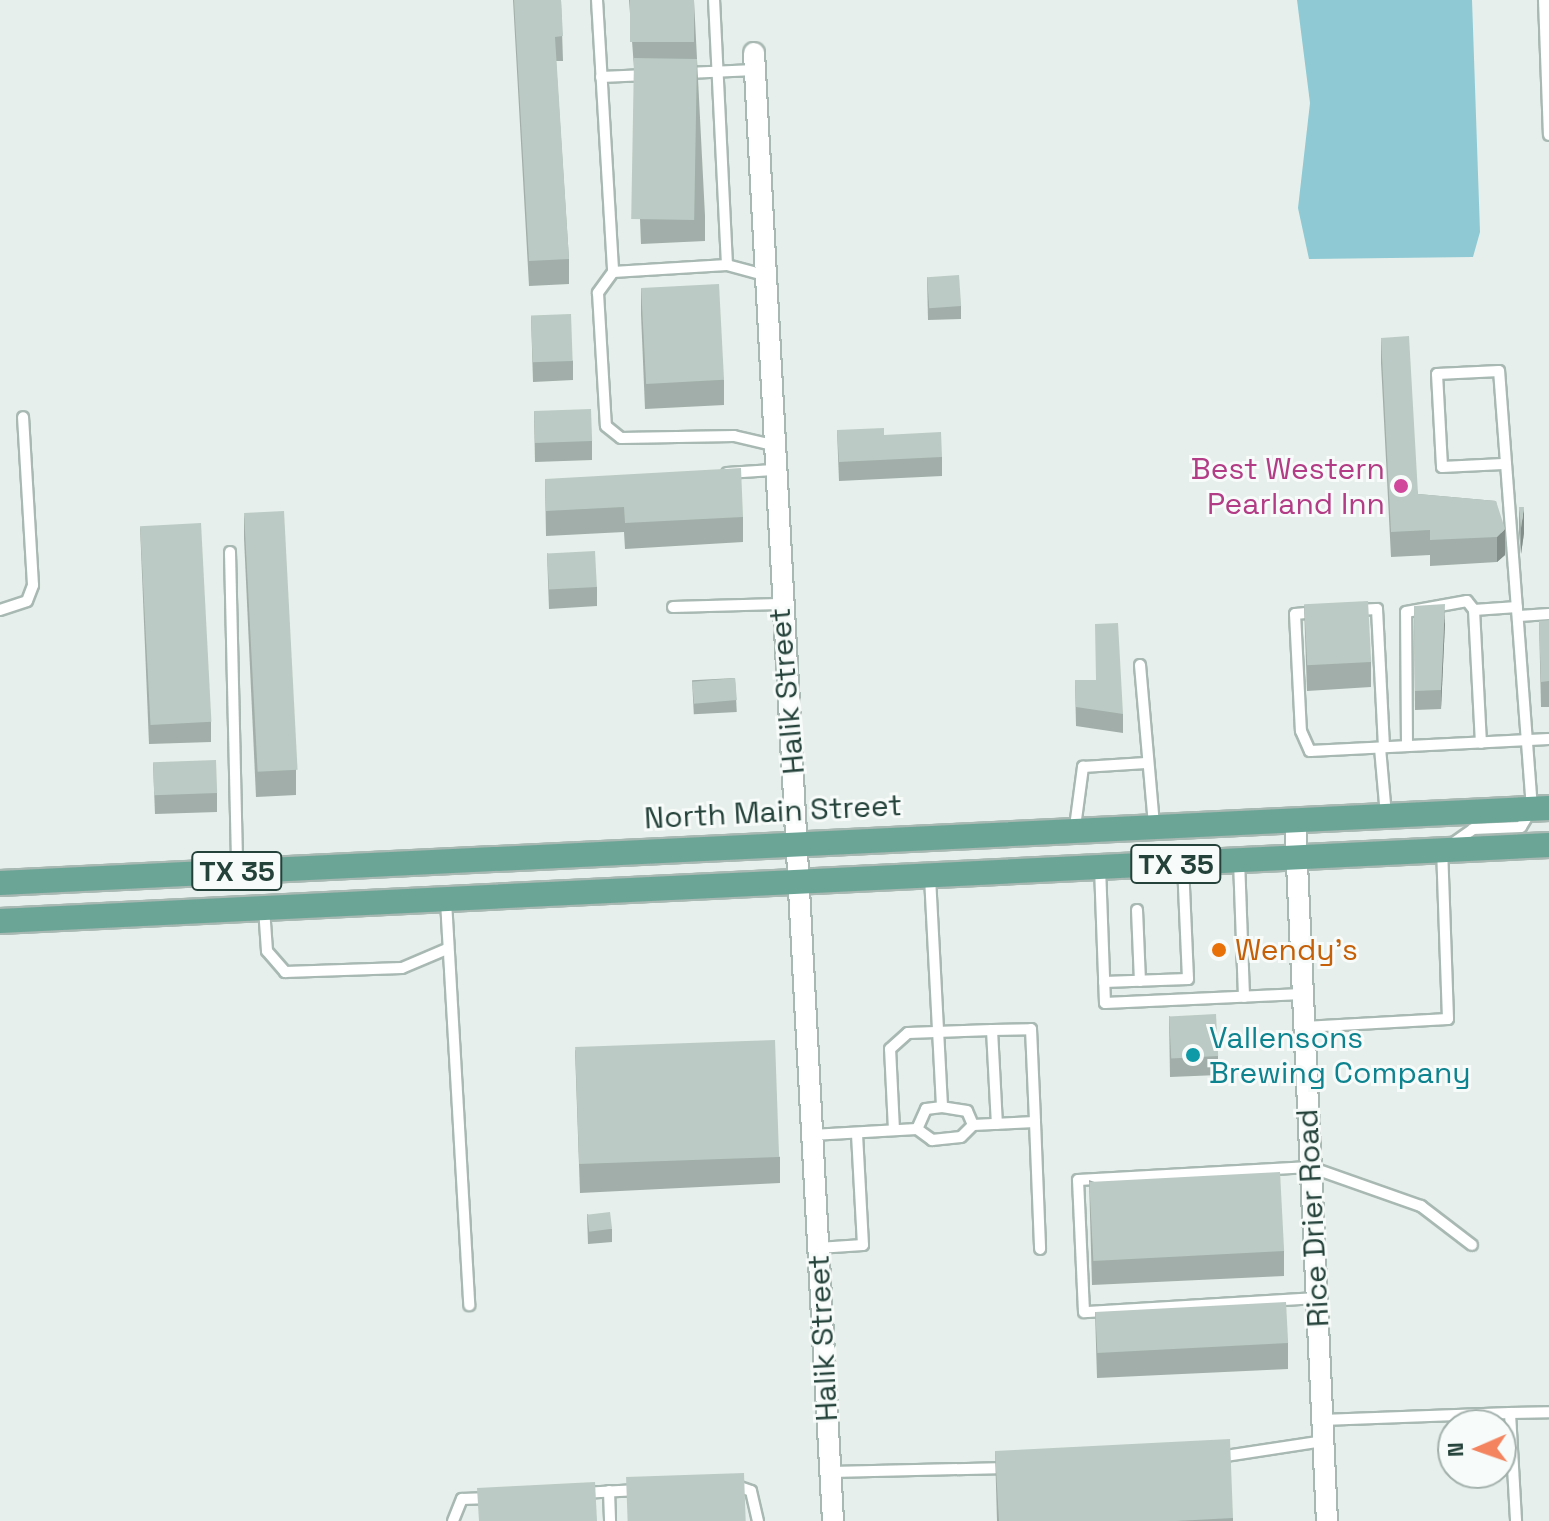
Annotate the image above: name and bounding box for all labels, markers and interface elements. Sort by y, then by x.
place label: Best Western Pearland Inn [1191,451,1385,522]
marker: Best Western Pearland Inn [1392,477,1410,495]
street label: Halik Street [762,606,812,776]
street label: North Main Street [643,787,903,837]
road number: TX 35 [1130,840,1222,888]
road number: TX 35 [191,847,283,895]
place label: Wendy's [1235,932,1358,968]
marker: Wendy's [1210,941,1228,959]
place label: Vallensons Brewing Company [1209,1020,1470,1090]
marker: Vallensons Brewing Company [1184,1046,1202,1064]
street label: Rice Drier Road [1289,1108,1337,1328]
street label: Halik Street [801,1254,845,1422]
north arrow [1437,1409,1517,1489]
text: N [1441,1442,1469,1458]

